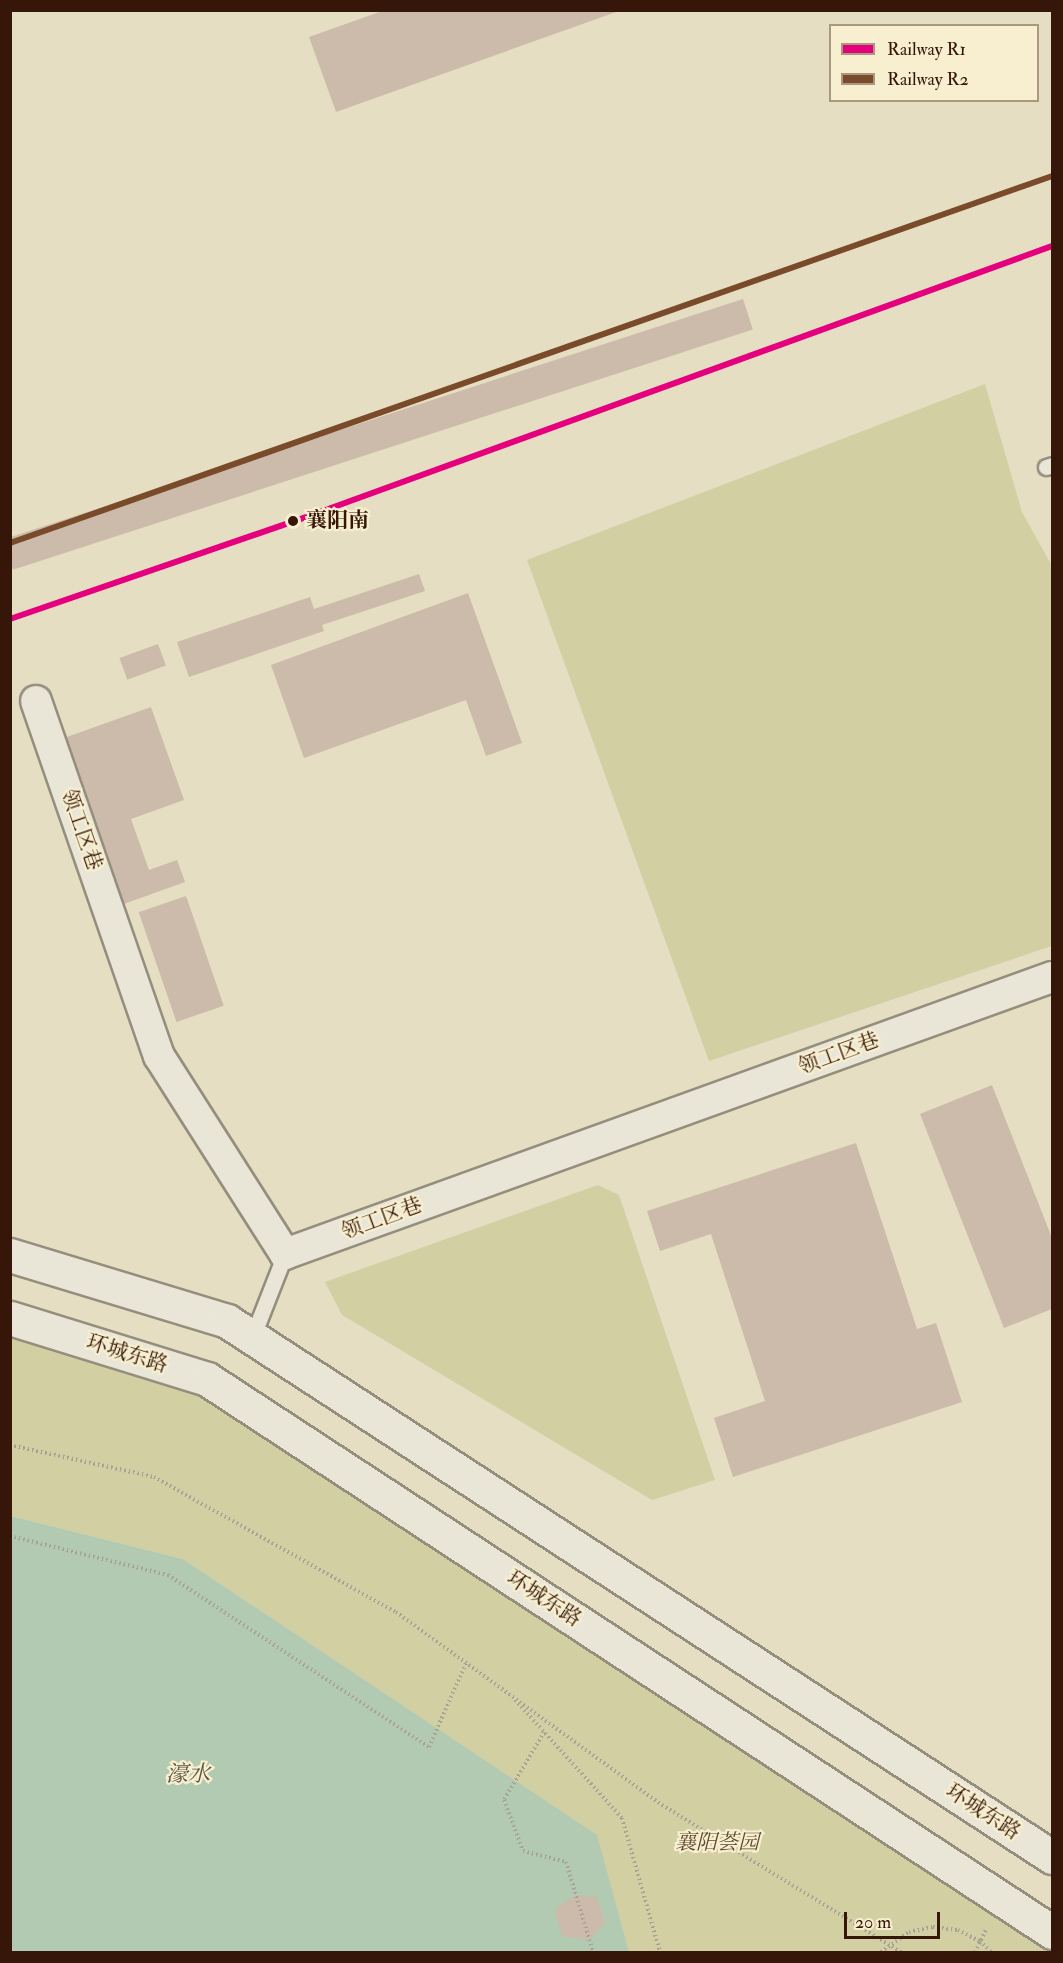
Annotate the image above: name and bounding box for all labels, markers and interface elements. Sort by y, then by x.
legend [829,24,1039,102]
text: Railway R1 [887,38,966,61]
text: Railway R2 [887,68,969,91]
place label: 襄阳南 [306,508,369,534]
marker: 襄阳南 [284,512,302,530]
street label: 领工区巷 [55,786,107,874]
street label: 领工区巷 [795,1028,883,1080]
street label: 领工区巷 [338,1193,426,1245]
street label: 环城东路 [83,1330,171,1378]
street label: 环城东路 [502,1566,586,1632]
water label: 濠水 [166,1762,210,1788]
street label: 环城东路 [941,1779,1025,1845]
park label: 襄阳荟园 [675,1830,759,1856]
scale bar [847,1900,943,1938]
text: 20 m [855,1911,891,1934]

